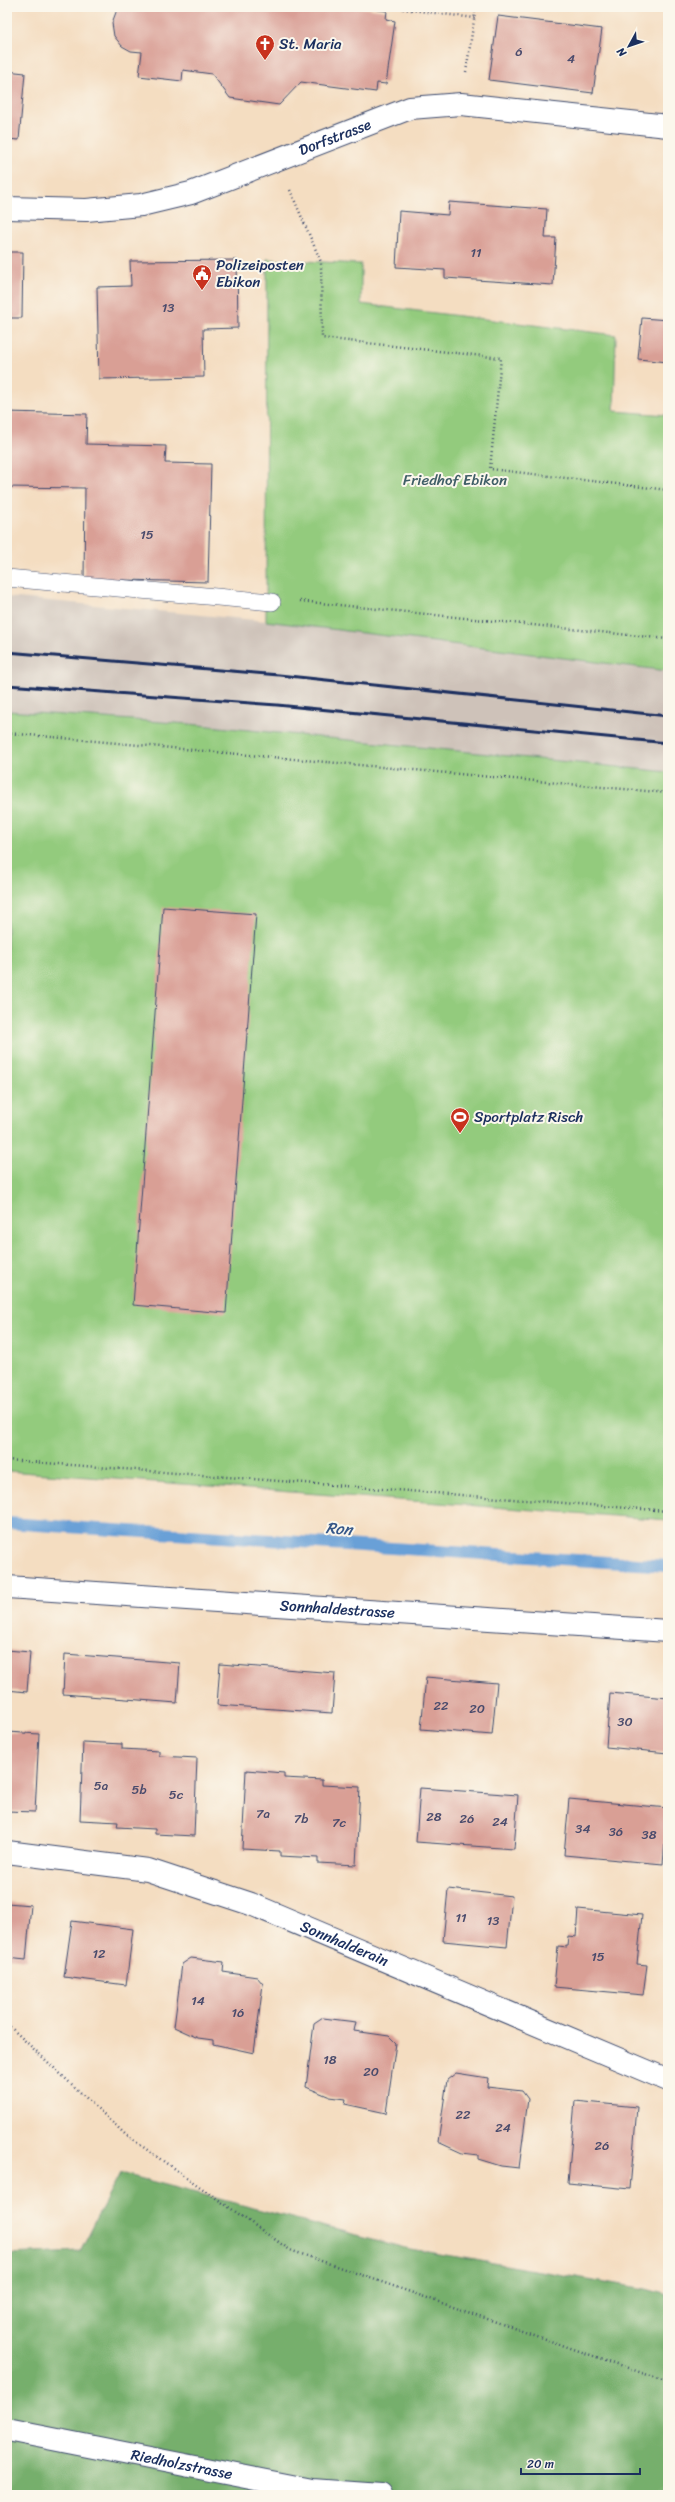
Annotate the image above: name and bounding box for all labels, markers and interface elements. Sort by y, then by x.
north arrow [609,26,649,66]
place label: St. Maria [279,31,342,57]
church icon: St. Maria [254,33,276,61]
house number: 6 [515,40,523,63]
text: N [612,43,632,62]
house number: 4 [567,47,575,70]
street label: Dorfstrasse [295,111,375,163]
house number: 11 [470,241,482,264]
place label: Polizeiposten Ebikon [216,252,304,295]
public building icon: Polizeiposten Ebikon [191,263,213,291]
house number: 13 [162,296,174,319]
park label: Friedhof Ebikon [403,467,507,493]
house number: 15 [140,523,154,546]
place label: Sportplatz Risch [474,1104,584,1130]
sports icon: Sportplatz Risch [449,1106,471,1134]
water label: Ron [325,1513,356,1544]
street label: Sonnhaldestrasse [279,1592,396,1626]
house number: 22 [433,1694,449,1717]
house number: 20 [469,1697,485,1720]
house number: 30 [617,1710,633,1733]
house number: 5a [94,1774,109,1797]
house number: 5b [131,1778,147,1801]
house number: 5c [169,1783,184,1806]
house number: 7a [256,1802,270,1825]
house number: 28 [426,1805,442,1828]
house number: 7b [294,1807,308,1830]
house number: 26 [460,1807,474,1830]
house number: 24 [492,1810,508,1833]
house number: 7c [332,1811,346,1834]
house number: 34 [575,1817,591,1840]
house number: 36 [609,1820,623,1843]
house number: 38 [642,1823,657,1846]
house number: 11 [455,1906,467,1929]
house number: 13 [487,1909,499,1932]
street label: Sonnhalderain [296,1913,393,1974]
house number: 12 [92,1942,106,1965]
house number: 15 [591,1945,605,1968]
house number: 14 [191,1989,205,2012]
house number: 16 [232,2001,244,2024]
house number: 18 [323,2048,337,2071]
house number: 20 [363,2060,379,2083]
house number: 22 [455,2103,471,2126]
house number: 24 [495,2116,511,2139]
house number: 26 [595,2134,609,2157]
street label: Riedholzstrasse [129,2442,235,2487]
scale bar [521,2450,640,2476]
text: 20 m [527,2453,554,2475]

